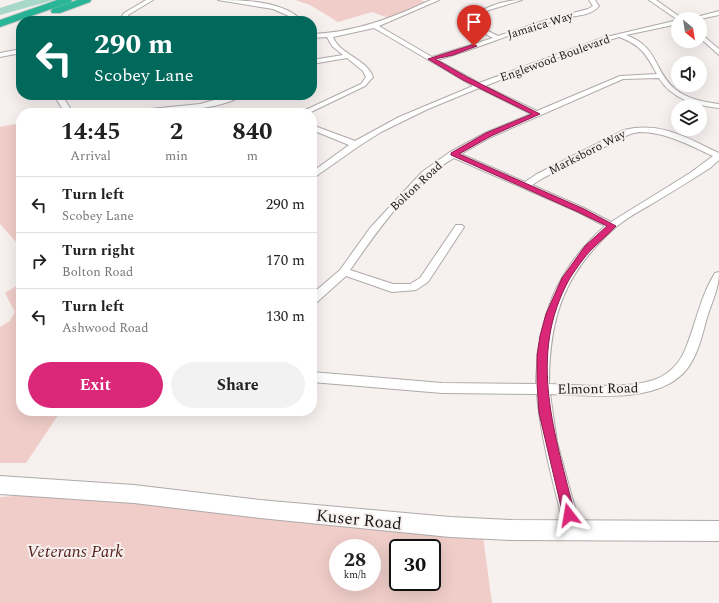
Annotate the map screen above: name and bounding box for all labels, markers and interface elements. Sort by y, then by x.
pin [457,5,491,46]
street label: Jamaica Way [505,6,577,44]
icon: arrive [463,11,485,33]
north arrow [671,12,707,48]
map controls [671,12,707,136]
text: 290 m [94,23,173,66]
street label: Englewood Boulevard [497,30,613,87]
icon: left [28,32,80,84]
button: sound [671,56,707,92]
text: Scobey Lane [94,62,194,89]
button: layers [671,100,707,136]
text: 14:45 [60,114,121,150]
text: 2 [170,114,183,150]
text: 840 [232,114,273,150]
street label: Marksboro Way [545,124,630,180]
text: Arrival [70,146,111,166]
text: min [165,146,188,166]
text: m [247,146,258,166]
street label: Bolton Road [386,157,447,216]
text: Turn left [62,183,124,206]
text: 290 m [266,193,305,216]
icon: left [28,194,50,216]
text: Scobey Lane [62,206,134,226]
text: Turn right [62,239,135,262]
text: 170 m [266,249,305,272]
icon: right [28,250,50,272]
text: Bolton Road [62,262,133,282]
text: Turn left [62,295,124,318]
text: 130 m [266,305,305,328]
icon: left [28,306,50,328]
text: Ashwood Road [62,318,148,338]
button: Exit [28,362,163,408]
button: Share [171,362,305,408]
street label: Elmont Road [557,377,639,400]
position arrow [548,494,590,536]
street label: Kuser Road [315,503,403,537]
park label: Veterans Park [27,539,123,565]
speed limit sign: 30 [389,539,441,591]
text: 28 [344,545,366,575]
text: km/h [344,567,366,583]

